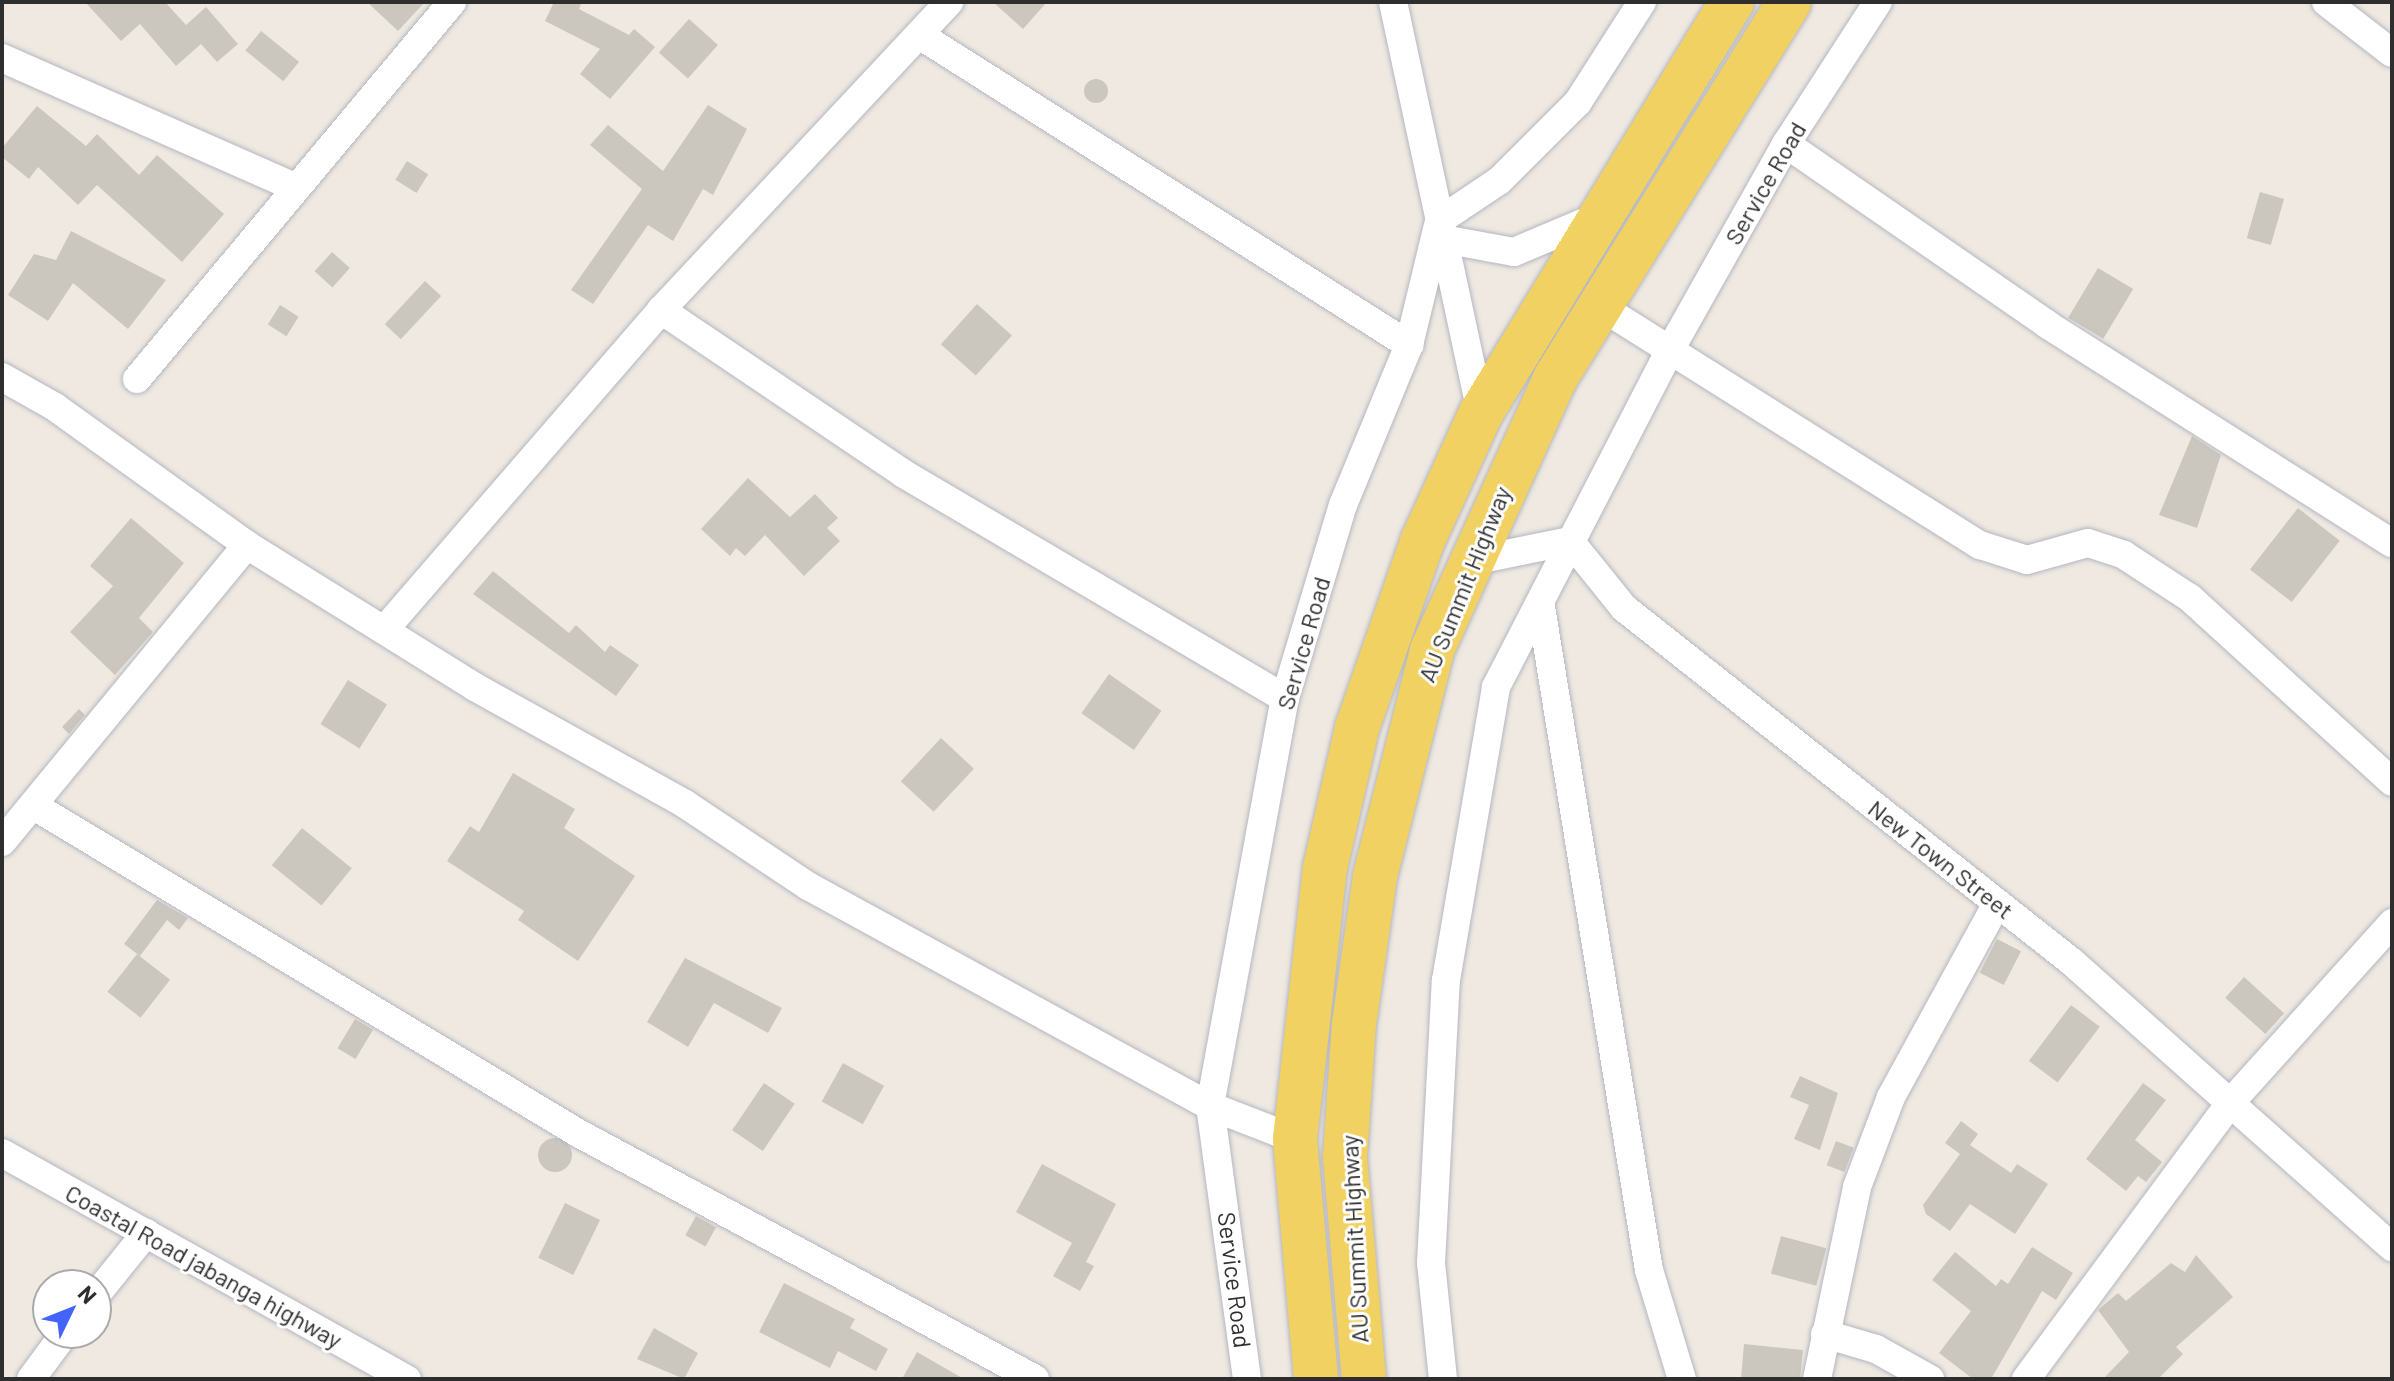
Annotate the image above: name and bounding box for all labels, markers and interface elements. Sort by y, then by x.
street label: Service Road [1718,117,1812,249]
street label: AU Summit Highway [1412,482,1516,686]
street label: Service Road [1270,573,1336,713]
street label: New Town Street [1863,793,2019,925]
street label: AU Summit Highway [1334,1134,1374,1344]
street label: Coastal Road jabanga highway [61,1178,347,1354]
street label: Service Road [1212,1210,1258,1350]
north arrow [32,1269,112,1349]
text: N [74,1280,103,1308]

